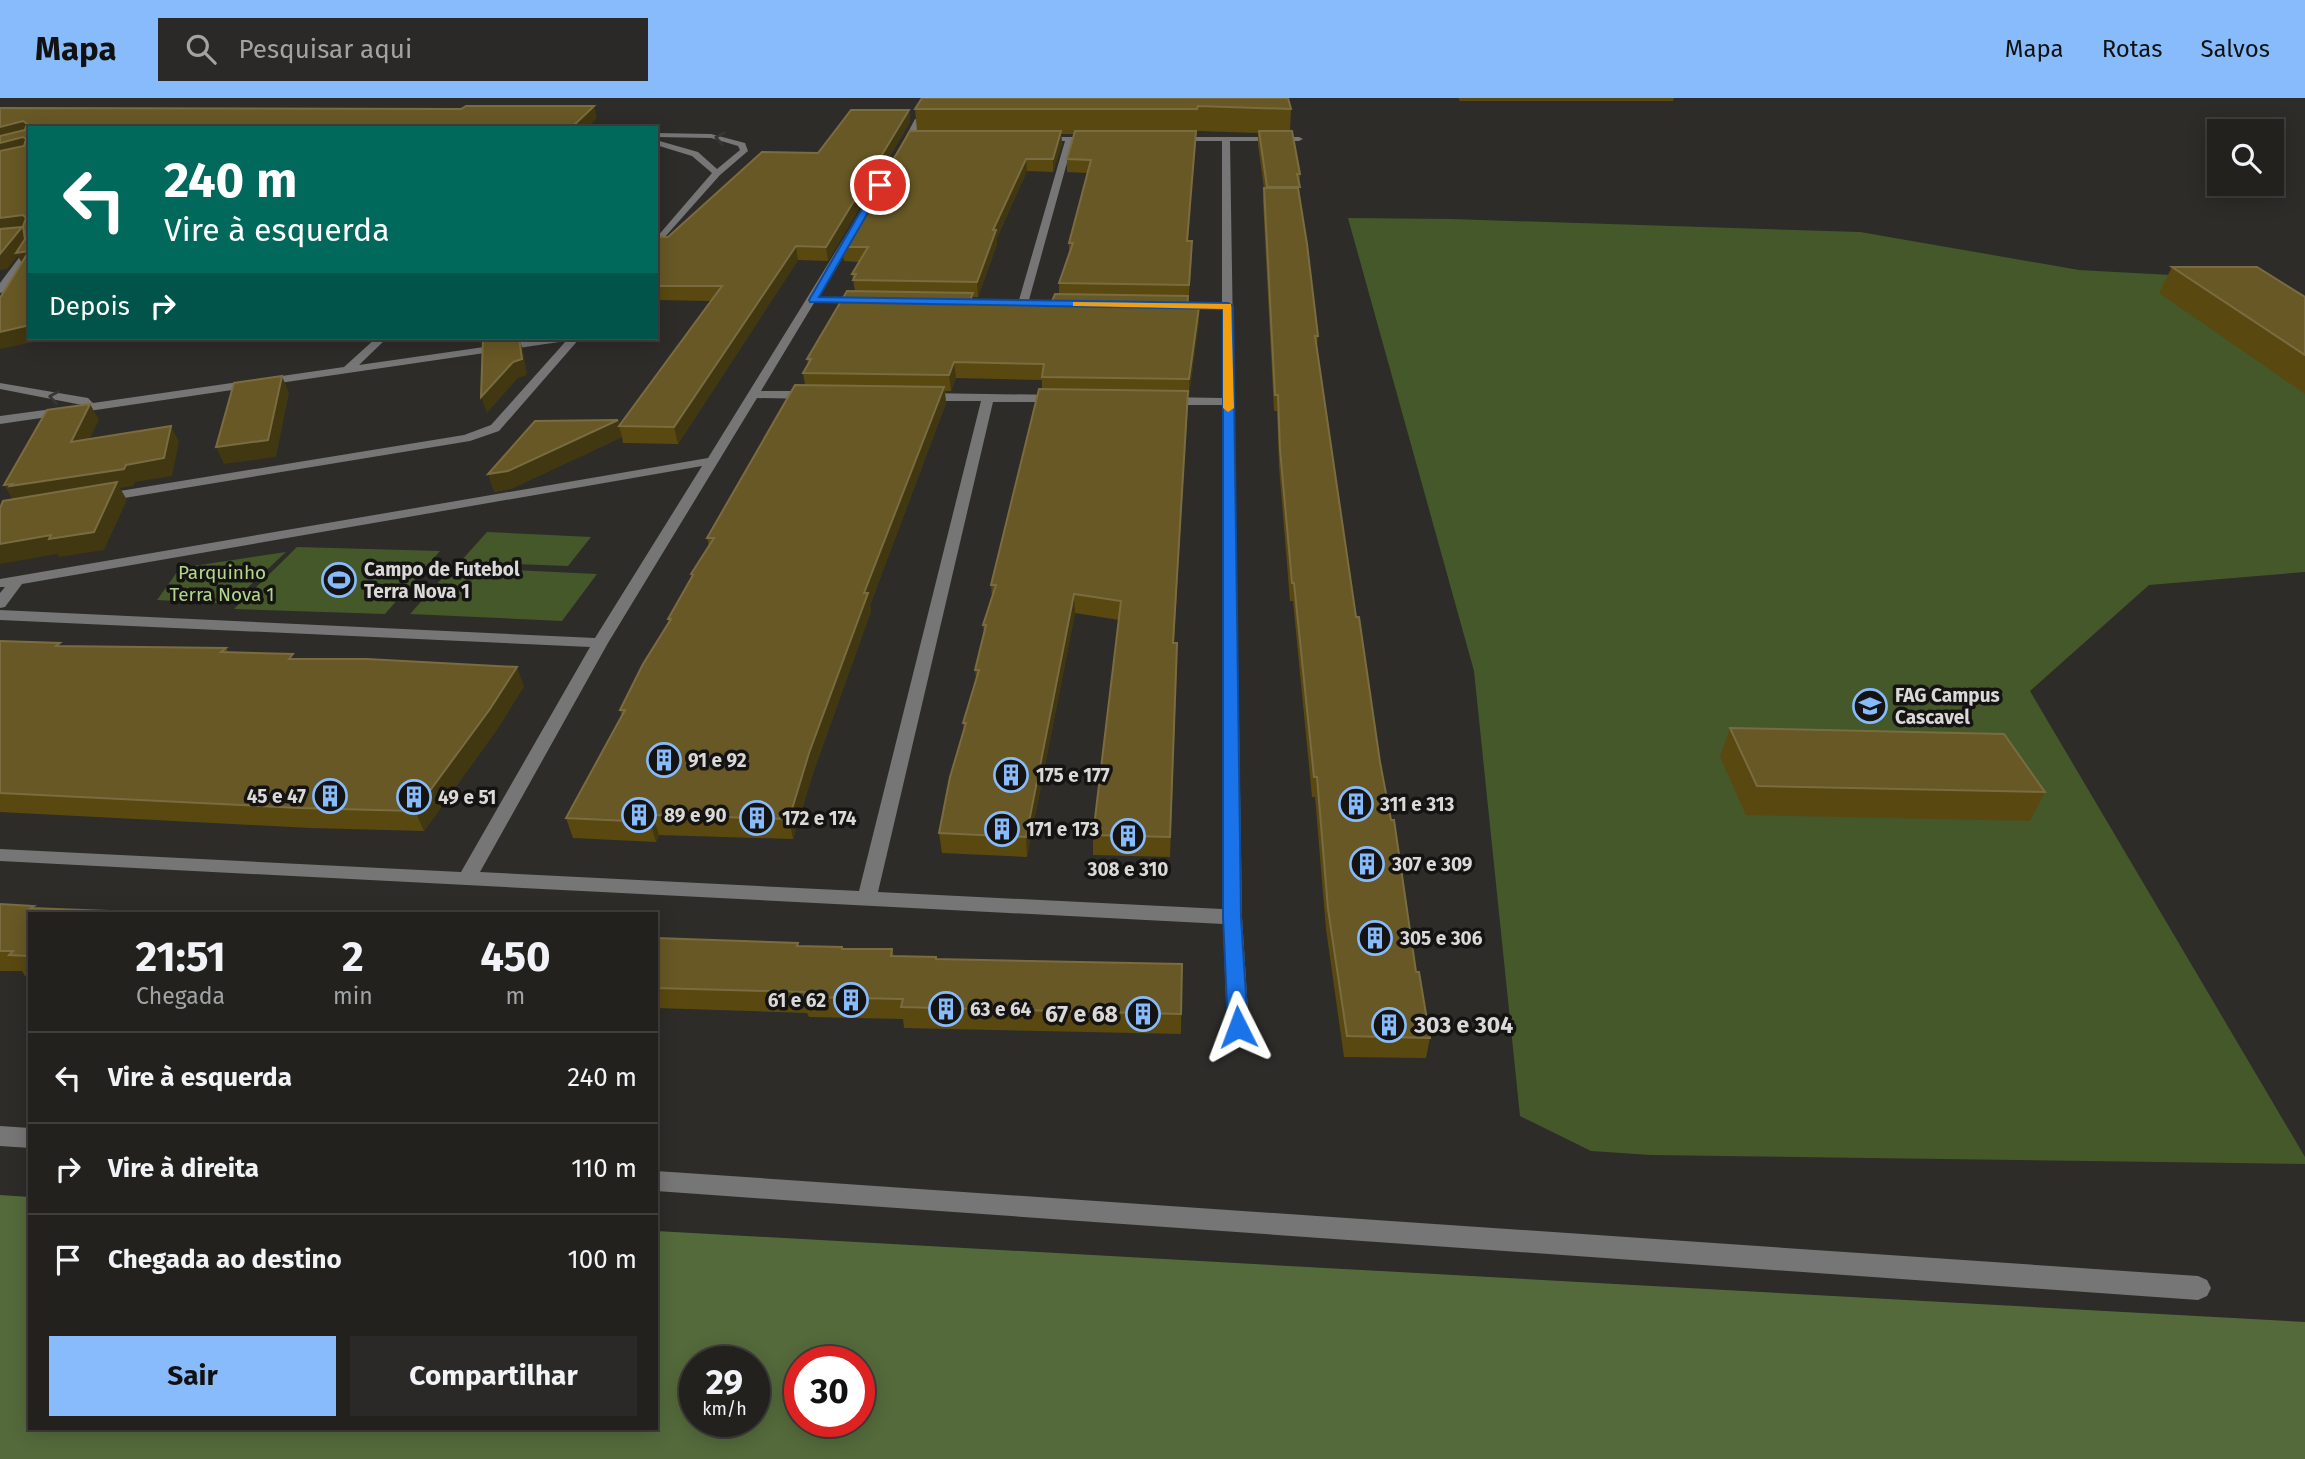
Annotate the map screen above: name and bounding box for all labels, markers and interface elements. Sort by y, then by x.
search box [158,18,648,81]
text: Mapa [35,29,116,69]
icon: search [182,30,220,68]
text: Pesquisar aqui [238,34,412,65]
text: Mapa [2005,35,2064,63]
text: Rotas [2102,35,2162,63]
text: Salvos [2200,35,2270,63]
map controls [2207,119,2284,196]
button: search [2207,119,2284,196]
one-way arrow [714,131,726,146]
text: 240 m [164,151,297,210]
icon: left [49,154,140,245]
pin [850,155,910,215]
icon: arrive [861,166,899,204]
text: Vire à esquerda [164,211,390,249]
icon: right [144,287,182,325]
text: Depois [49,291,130,322]
one-way arrow [48,390,60,405]
place label: Campo de Futebol Terra Nova 1 [364,558,520,603]
park label: Parquinho Terra Nova 1 [169,561,275,606]
sports icon: Campo de Futebol Terra Nova 1 [320,561,358,599]
place label: FAG Campus Cascavel [1895,684,2000,729]
school or university icon: FAG Campus Cascavel [1851,687,1889,725]
building icon: 91 e 92 [645,741,683,779]
place label: 91 e 92 [688,749,747,772]
building icon: 175 e 177 [992,756,1030,794]
place label: 175 e 177 [1036,764,1110,787]
building icon: 45 e 47 [311,777,349,815]
building icon: 49 e 51 [395,778,433,816]
place label: 45 e 47 [247,785,306,808]
building icon: 311 e 313 [1337,785,1375,823]
place label: 49 e 51 [438,786,496,809]
place label: 311 e 313 [1379,793,1455,816]
building icon: 89 e 90 [620,796,658,834]
building icon: 172 e 174 [738,799,776,837]
place label: 89 e 90 [664,804,727,827]
place label: 172 e 174 [782,807,857,830]
building icon: 171 e 173 [983,810,1021,848]
building icon: 308 e 310 [1109,817,1147,855]
place label: 171 e 173 [1026,818,1099,841]
building icon: 307 e 309 [1348,845,1386,883]
place label: 307 e 309 [1391,853,1473,876]
place label: 308 e 310 [1087,858,1168,881]
building icon: 305 e 306 [1356,919,1394,957]
place label: 305 e 306 [1399,927,1483,950]
text: 21:51 [135,932,226,982]
text: 2 [342,932,364,982]
text: 450 [480,932,551,982]
building icon: 61 e 62 [832,981,870,1019]
text: Chegada [136,982,225,1010]
text: min [333,982,373,1010]
text: m [506,982,525,1010]
place label: 61 e 62 [768,989,826,1012]
building icon: 63 e 64 [927,990,965,1028]
position arrow [1201,990,1275,1064]
building icon: 67 e 68 [1124,995,1162,1033]
place label: 63 e 64 [970,998,1032,1021]
place label: 67 e 68 [1045,1000,1118,1028]
building icon: 303 e 304 [1370,1006,1408,1044]
place label: 303 e 304 [1413,1011,1513,1039]
icon: left [49,1059,87,1097]
text: Vire à esquerda [108,1062,292,1093]
text: 240 m [567,1062,637,1093]
icon: right [49,1150,87,1188]
text: Vire à direita [108,1153,259,1184]
text: 110 m [571,1153,637,1184]
icon: arrive [49,1241,87,1279]
text: Chegada ao destino [108,1244,342,1275]
text: 100 m [568,1244,637,1275]
button: Sair [49,1336,336,1416]
button: Compartilhar [350,1336,637,1416]
speed limit sign: 30 [784,1346,875,1437]
text: 29 [706,1361,743,1403]
text: km/h [702,1398,747,1420]

